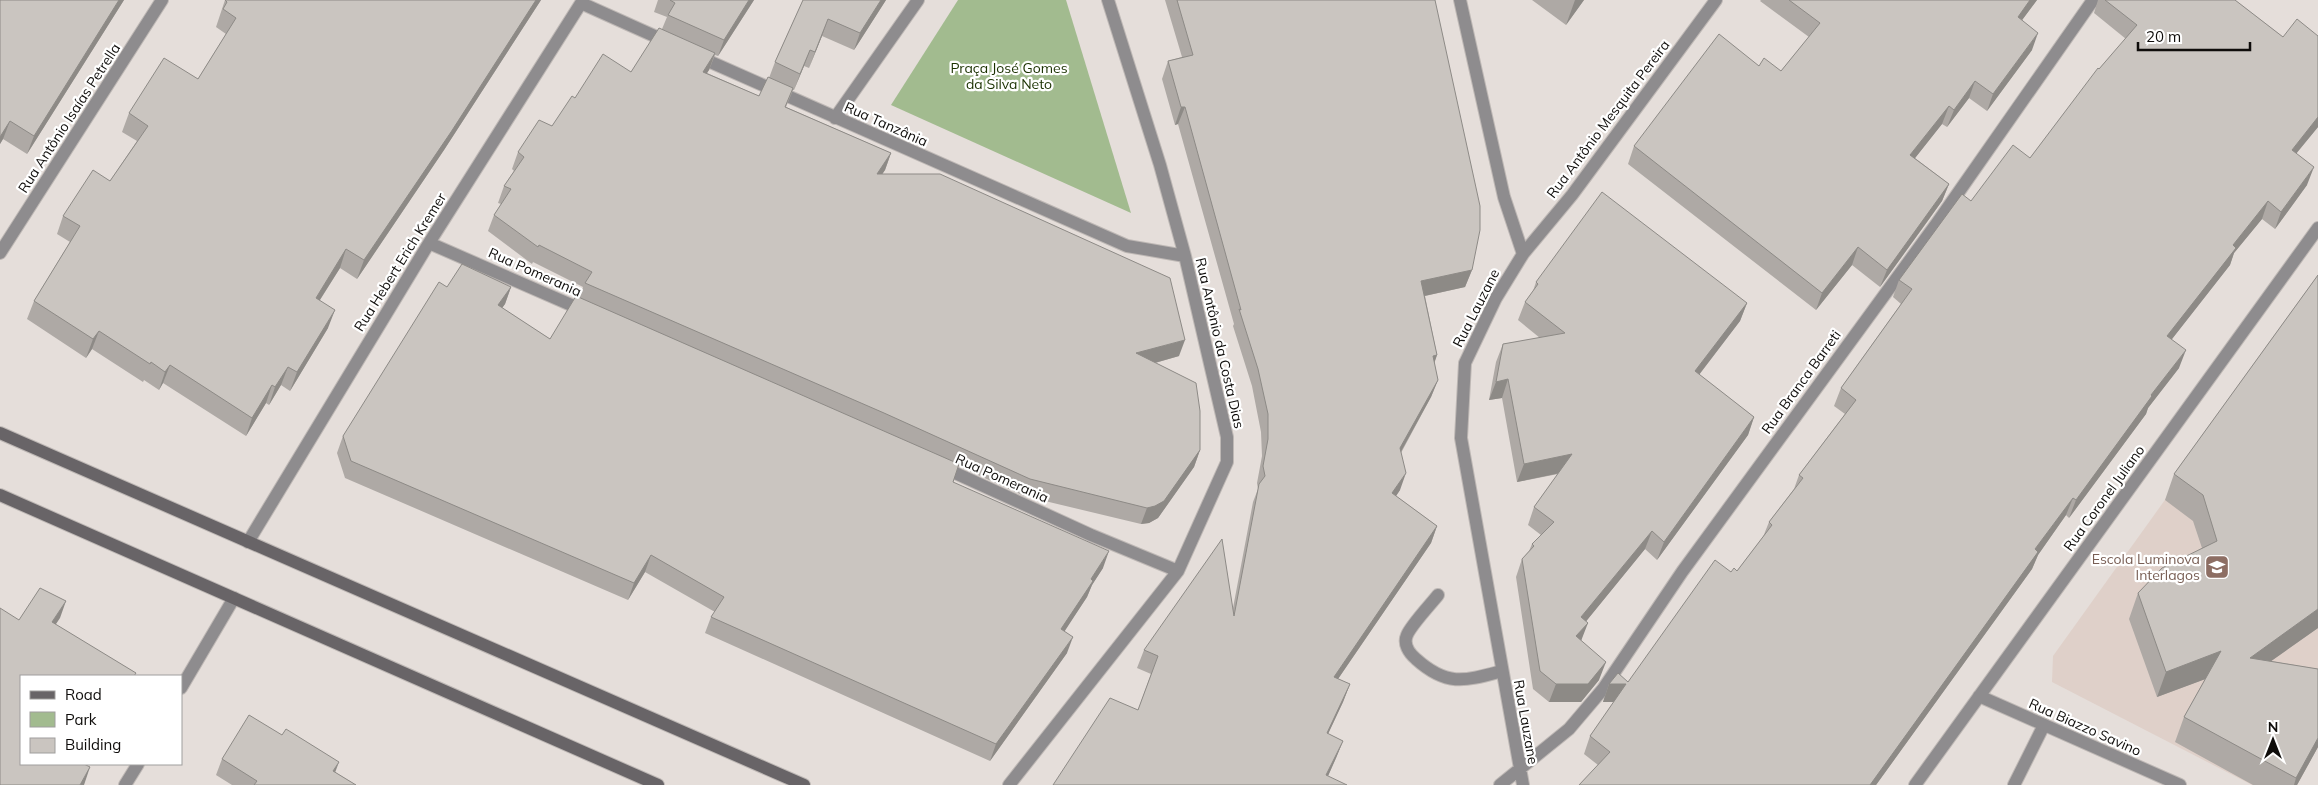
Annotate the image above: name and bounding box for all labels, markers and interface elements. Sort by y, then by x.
scale bar [2138,20,2250,52]
text: 20 m [2146,27,2181,46]
street label: Rua Antônio Mesquita Pereira [1543,36,1673,202]
street label: Rua Antônio Isaías Petrella [14,40,124,196]
park label: Praça José Gomes da Silva Neto [950,59,1068,93]
street label: Rua Tanzânia [841,98,931,150]
street label: Rua Hebert Erich Kremer [350,189,451,335]
street label: Rua Pomerania [486,243,584,301]
street label: Rua Antônio da Costa Dias [1192,256,1248,430]
street label: Rua Lauzane [1449,266,1503,350]
street label: Rua Branca Barreti [1757,327,1845,437]
street label: Rua Coronel Juliano [2060,441,2149,555]
street label: Rua Pomerania [953,449,1051,507]
place label: Escola Luminova Interlagos [2092,550,2200,584]
school or university icon: Escola Luminova Interlagos [2204,554,2230,580]
legend [20,675,182,765]
street label: Rua Lauzane [1510,678,1542,766]
text: Road [65,685,102,704]
street label: Rua Biazzo Savino [2026,694,2144,760]
text: Park [65,710,97,729]
north arrow [2248,715,2298,765]
text: N [2268,718,2278,736]
text: Building [65,735,121,754]

